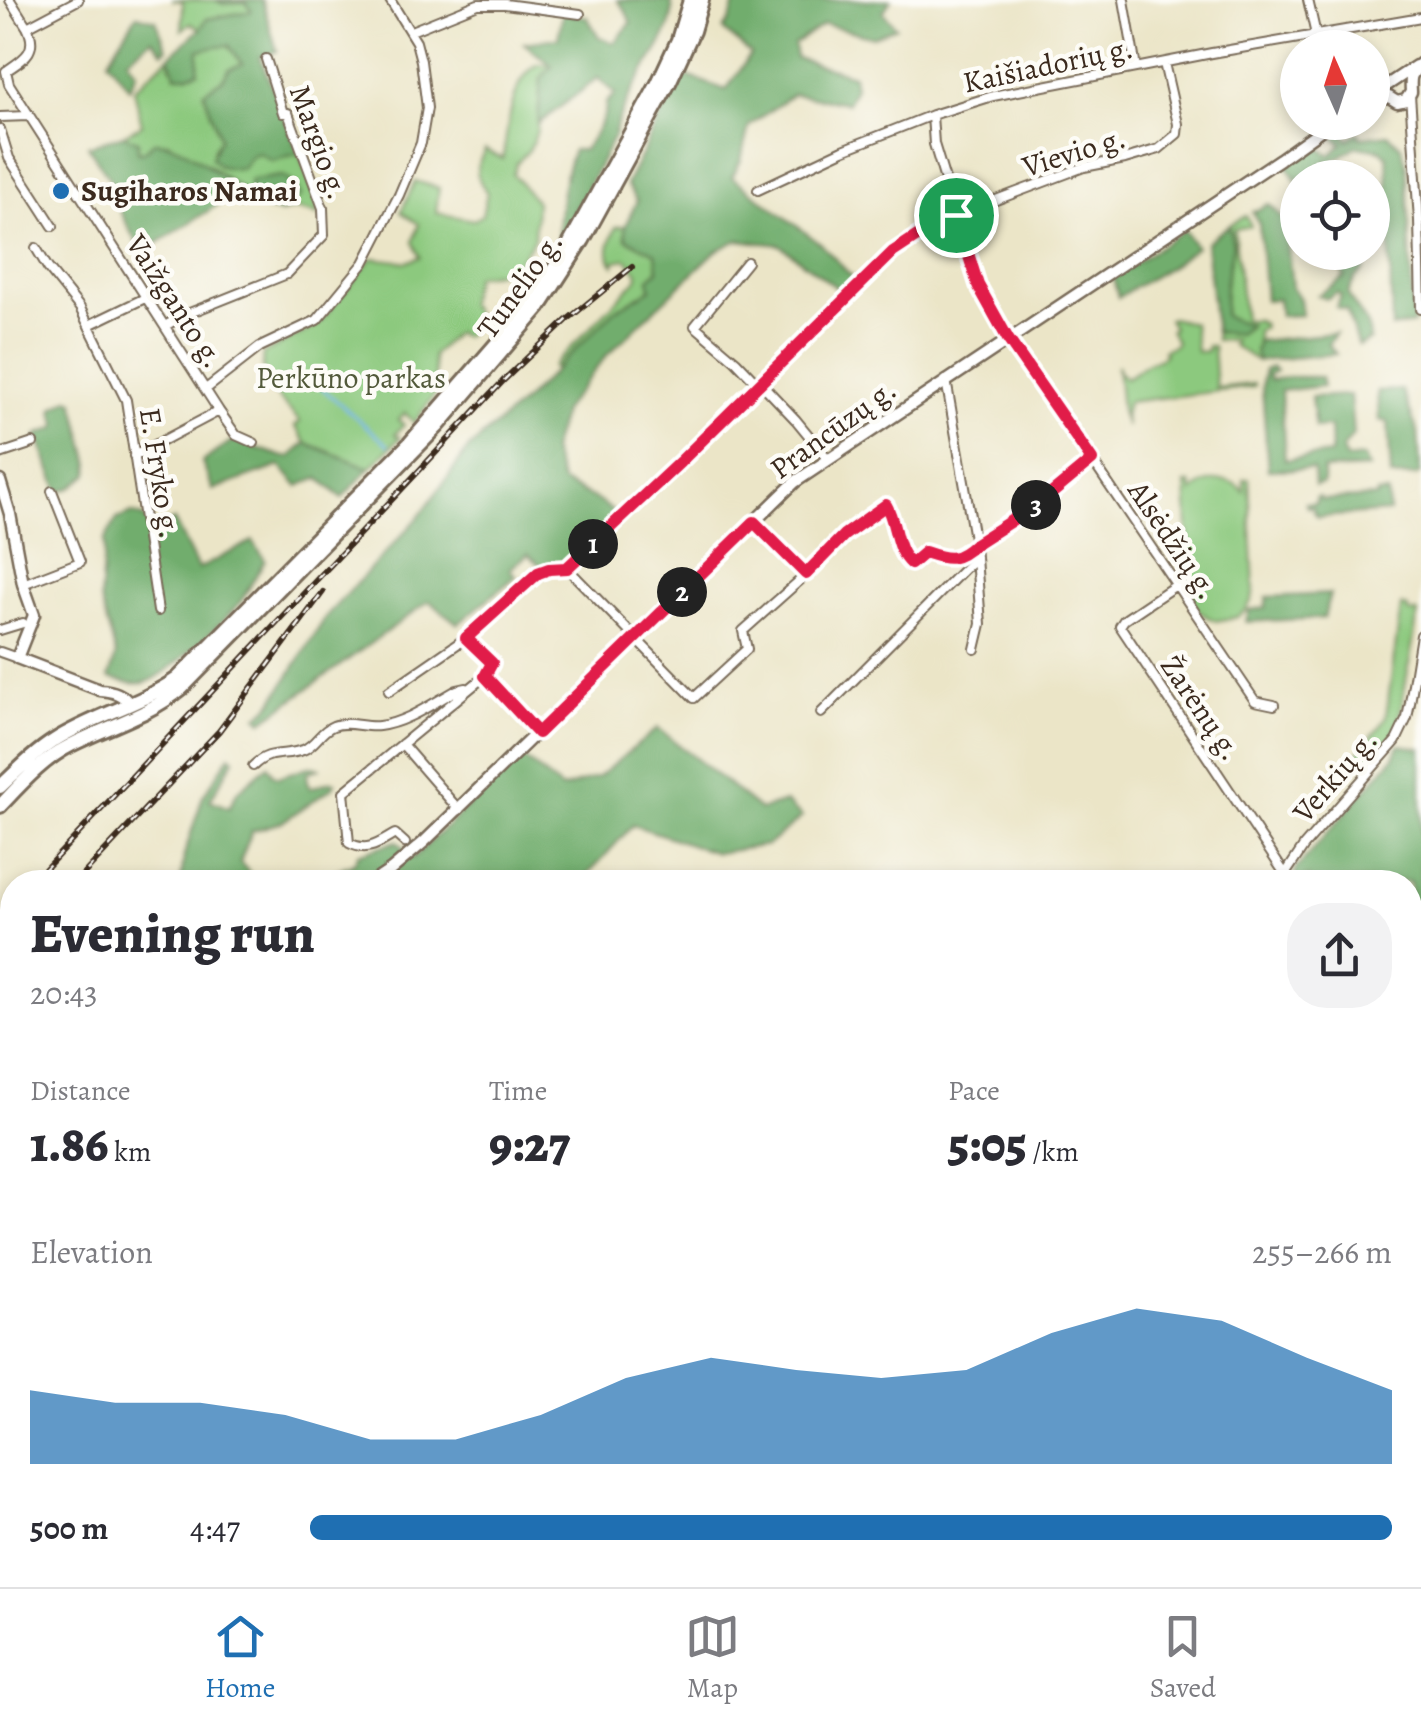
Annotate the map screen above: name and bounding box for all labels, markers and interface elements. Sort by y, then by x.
street label: Kaišiadorių g. [959,27,1137,103]
north arrow [1280,30,1390,140]
map controls [1280,30,1390,270]
street label: Margio g. [280,79,358,205]
street label: Vievio g. [1017,117,1130,187]
button: locate [1280,160,1390,270]
place label: Sugiharos Namai [81,171,298,211]
pin [914,173,999,258]
marker: Sugiharos Namai [50,180,72,202]
icon: arrive [929,188,984,243]
street label: Tunelio g. [468,224,572,346]
street label: Vaižganto g. [116,225,233,376]
park label: Perkūno parkas [256,358,446,398]
street label: Prancūzų g. [762,370,904,488]
street label: E. Fryko g. [130,405,190,541]
street label: Alsėdžių g. [1118,472,1227,607]
pin: 3 [1011,480,1061,530]
text: 3 [1030,486,1042,524]
pin: 1 [568,519,618,569]
text: 1 [588,525,598,563]
pin: 2 [657,567,707,617]
text: 2 [675,573,689,611]
street label: Žarėnų g. [1151,648,1251,768]
street label: Verkių g. [1283,721,1386,832]
text: Evening run [30,896,315,971]
button: share [1287,903,1392,1008]
text: 20:43 [30,971,98,1015]
text: Distance [30,1072,130,1110]
text: Time [489,1072,547,1110]
text: Pace [948,1072,1000,1110]
text: 1.86 [30,1110,109,1178]
text: 9:27 [489,1110,570,1178]
text: 5:05 [948,1110,1027,1178]
text: km [109,1133,151,1171]
text: /km [1027,1133,1079,1171]
text: Elevation [30,1230,153,1274]
text: 255–266 m [1252,1230,1392,1274]
text: 500 m [30,1506,108,1550]
text: 4:47 [190,1506,240,1550]
tab: Home [205,1609,275,1707]
tab: Map [685,1609,740,1707]
tab: Saved [1150,1609,1216,1707]

